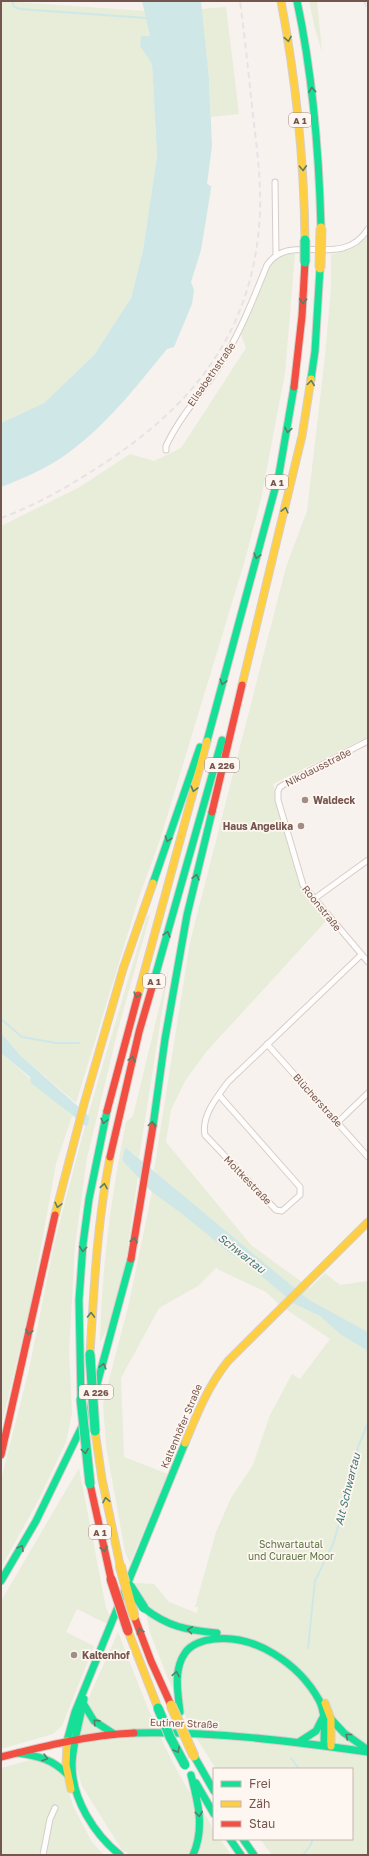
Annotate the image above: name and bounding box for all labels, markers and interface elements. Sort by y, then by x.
one-way arrow [283,36,292,42]
one-way arrow [308,87,317,93]
road number: A 1 [289,113,311,127]
one-way arrow [299,165,308,171]
one-way arrow [299,298,308,304]
street label: Elisabethstraße [184,340,238,408]
one-way arrow [306,380,315,386]
one-way arrow [284,427,292,433]
road number: A 1 [266,475,288,489]
one-way arrow [280,507,288,513]
one-way arrow [254,553,262,560]
one-way arrow [219,678,228,685]
street label: Nikolausstraße [283,745,353,789]
road number: A 226 [205,758,239,772]
one-way arrow [190,785,199,792]
place label: Waldeck [313,794,355,806]
marker: Waldeck [300,795,310,805]
place label: Haus Angelika [223,820,293,832]
marker: Haus Angelika [296,821,306,831]
one-way arrow [164,836,172,843]
one-way arrow [191,874,199,880]
street label: Roonstraße [300,883,344,933]
one-way arrow [162,931,171,938]
road number: A 1 [143,974,165,988]
one-way arrow [133,992,141,998]
one-way arrow [127,1056,136,1063]
street label: Blücherstraße [291,1071,345,1129]
one-way arrow [100,1118,108,1124]
one-way arrow [147,1121,156,1127]
street label: Moltkestraße [222,1153,274,1207]
one-way arrow [99,1183,108,1189]
one-way arrow [54,1201,63,1208]
water label: Schwartau [216,1231,269,1276]
one-way arrow [129,1237,138,1243]
one-way arrow [78,1246,87,1252]
one-way arrow [87,1312,95,1318]
one-way arrow [26,1328,34,1335]
one-way arrow [99,1363,107,1369]
street label: Kaltenhöfer Straße [158,1382,204,1470]
road number: A 226 [79,1385,113,1399]
one-way arrow [81,1448,90,1455]
water label: Alt Schwartau [332,1450,363,1526]
one-way arrow [102,1497,111,1503]
road number: A 1 [89,1525,111,1539]
park label: Schwartautal und Curauer Moor [248,1538,334,1562]
one-way arrow [16,1544,24,1552]
one-way arrow [100,1546,108,1552]
one-way arrow [187,1626,193,1635]
one-way arrow [136,1627,144,1634]
place label: Kaltenhof [82,1649,130,1661]
marker: Kaltenhof [69,1650,79,1660]
one-way arrow [172,1671,180,1677]
street label: Eutiner Straße [150,1716,219,1730]
one-way arrow [93,1719,101,1726]
one-way arrow [346,1734,353,1741]
one-way arrow [172,1745,179,1753]
one-way arrow [41,1753,48,1762]
legend [213,1768,353,1840]
text: Frei [249,1776,271,1791]
text: Zäh [249,1796,270,1811]
one-way arrow [194,1811,203,1817]
text: Stau [249,1816,275,1831]

